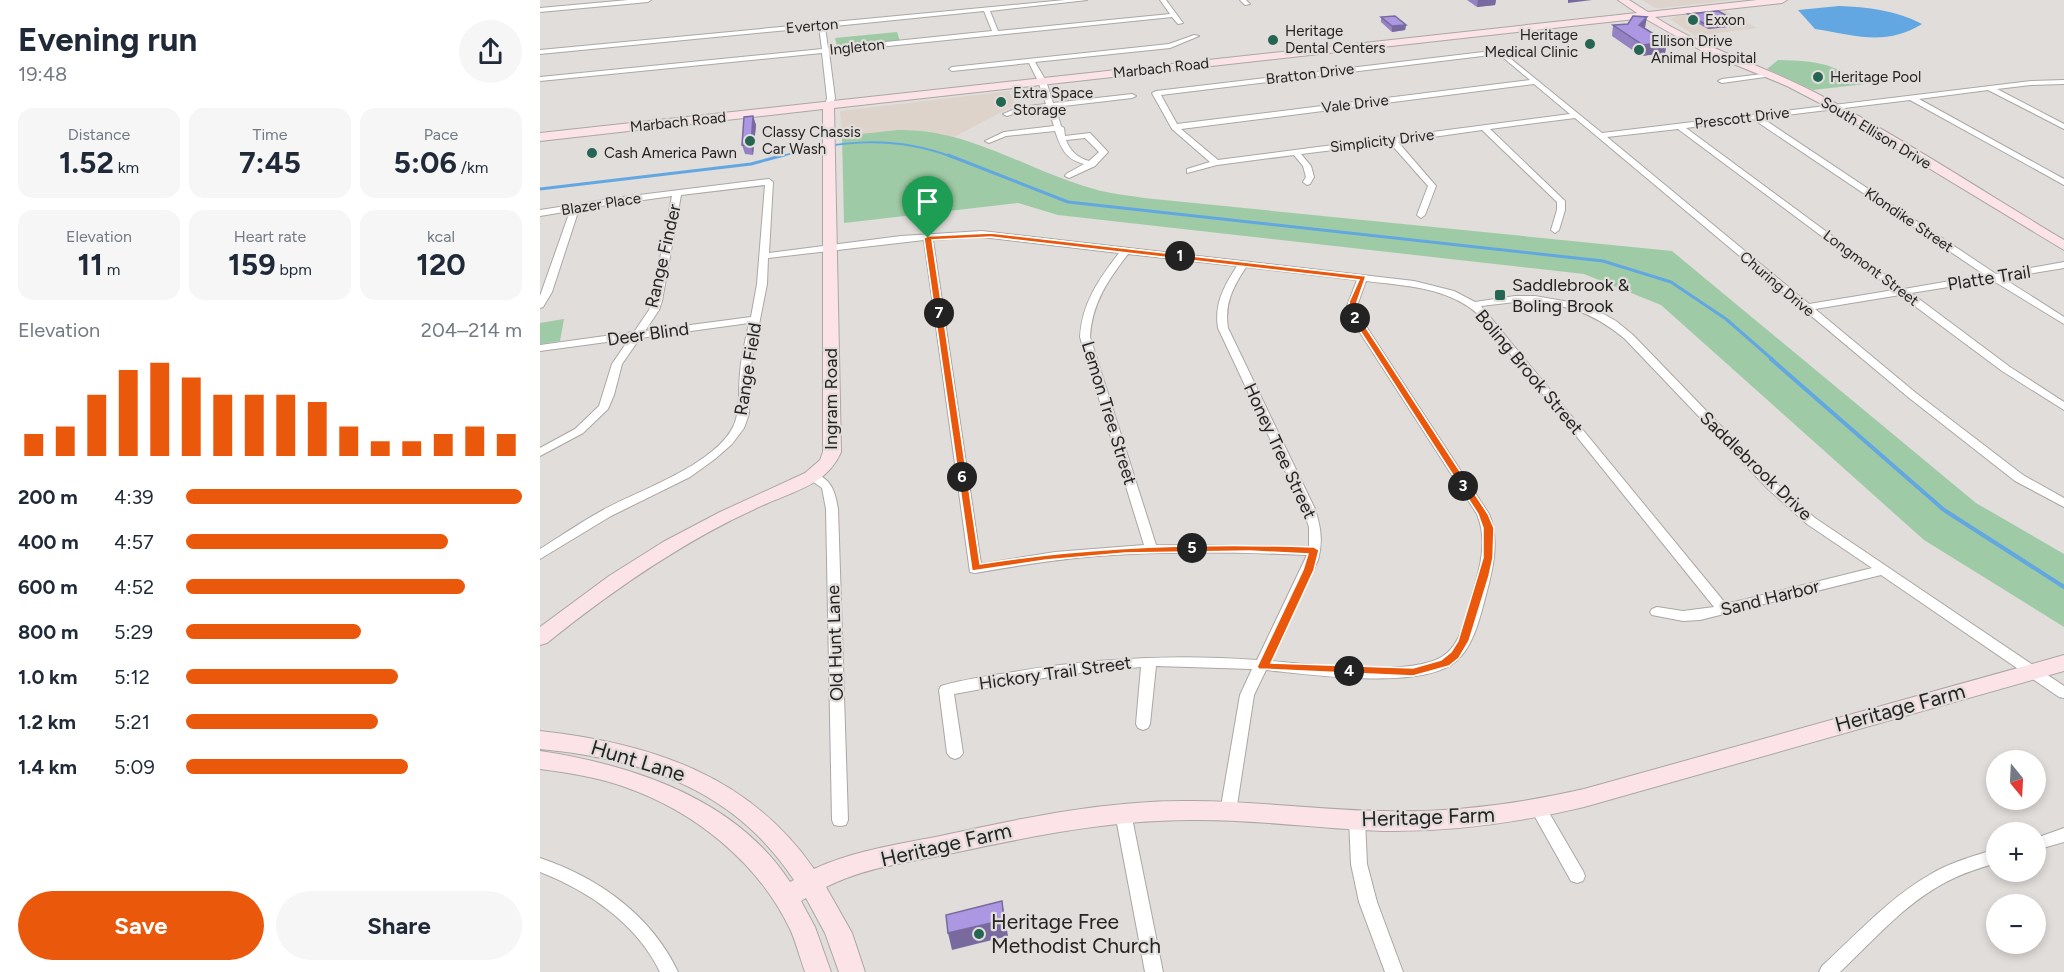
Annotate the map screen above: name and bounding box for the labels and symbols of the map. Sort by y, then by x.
place label: Exxon [1705,11,1745,29]
marker: Exxon [1686,13,1700,27]
street label: Everton [785,15,839,37]
place label: Heritage Dental Centers [1285,22,1385,57]
place label: Heritage Medical Clinic [1485,26,1578,61]
place label: Ellison Drive Animal Hospital [1651,32,1756,67]
marker: Heritage Dental Centers [1266,33,1280,47]
street label: Ingleton [828,35,886,59]
marker: Heritage Medical Clinic [1583,37,1597,51]
marker: Ellison Drive Animal Hospital [1632,43,1646,57]
street label: Marbach Road [1112,54,1210,82]
street label: Bratton Drive [1265,60,1355,88]
place label: Heritage Pool [1830,68,1921,86]
marker: Heritage Pool [1811,70,1825,84]
place label: Extra Space Storage [1013,84,1093,119]
street label: Vale Drive [1320,91,1390,117]
street label: South Ellison Drive [1818,93,1934,173]
marker: Extra Space Storage [994,95,1008,109]
street label: Prescott Drive [1694,103,1790,133]
street label: Marbach Road [629,108,727,136]
place label: Classy Chassis Car Wash [762,123,861,158]
street label: Simplicity Drive [1329,126,1435,156]
marker: Classy Chassis Car Wash [743,134,757,148]
place label: Cash America Pawn [604,144,737,162]
marker: Cash America Pawn [585,146,599,160]
pin [902,176,953,238]
street label: Klondike Street [1861,184,1957,256]
street label: Blazer Place [560,189,642,219]
street label: Range Finder [640,202,686,310]
street label: Longmont Street [1820,226,1923,310]
pin: 1 [1165,241,1195,271]
street label: Churing Drive [1736,248,1818,320]
street label: Platte Trail [1946,261,2032,295]
place label: Saddlebrook & Boling Brook [1512,274,1630,317]
marker: Saddlebrook & Boling Brook [1493,288,1507,302]
pin: 7 [924,298,954,328]
pin: 2 [1340,303,1370,333]
street label: Boling Brook Street [1470,305,1588,439]
street label: Deer Blind [606,317,690,351]
street label: Range Field [730,321,766,417]
street label: Lemon Tree Street [1077,338,1141,488]
street label: Ingram Road [820,348,842,450]
street label: Honey Tree Street [1239,380,1321,523]
street label: Saddlebrook Drive [1695,407,1817,525]
pin: 6 [947,462,977,492]
pin: 3 [1448,471,1478,501]
pin: 5 [1177,533,1207,563]
street label: Sand Harbor [1718,575,1822,621]
street label: Old Hunt Lane [822,584,848,701]
street label: Hickory Trail Street [977,651,1133,695]
pin: 4 [1334,656,1364,686]
street label: Heritage Farm [1832,678,1968,737]
street label: Hunt Lane [588,734,688,787]
north arrow [1986,750,2046,810]
street label: Heritage Farm [1361,802,1495,831]
street label: Heritage Farm [878,817,1014,872]
place label: Heritage Free Methodist Church [991,909,1161,958]
marker: Heritage Free Methodist Church [972,927,986,941]

